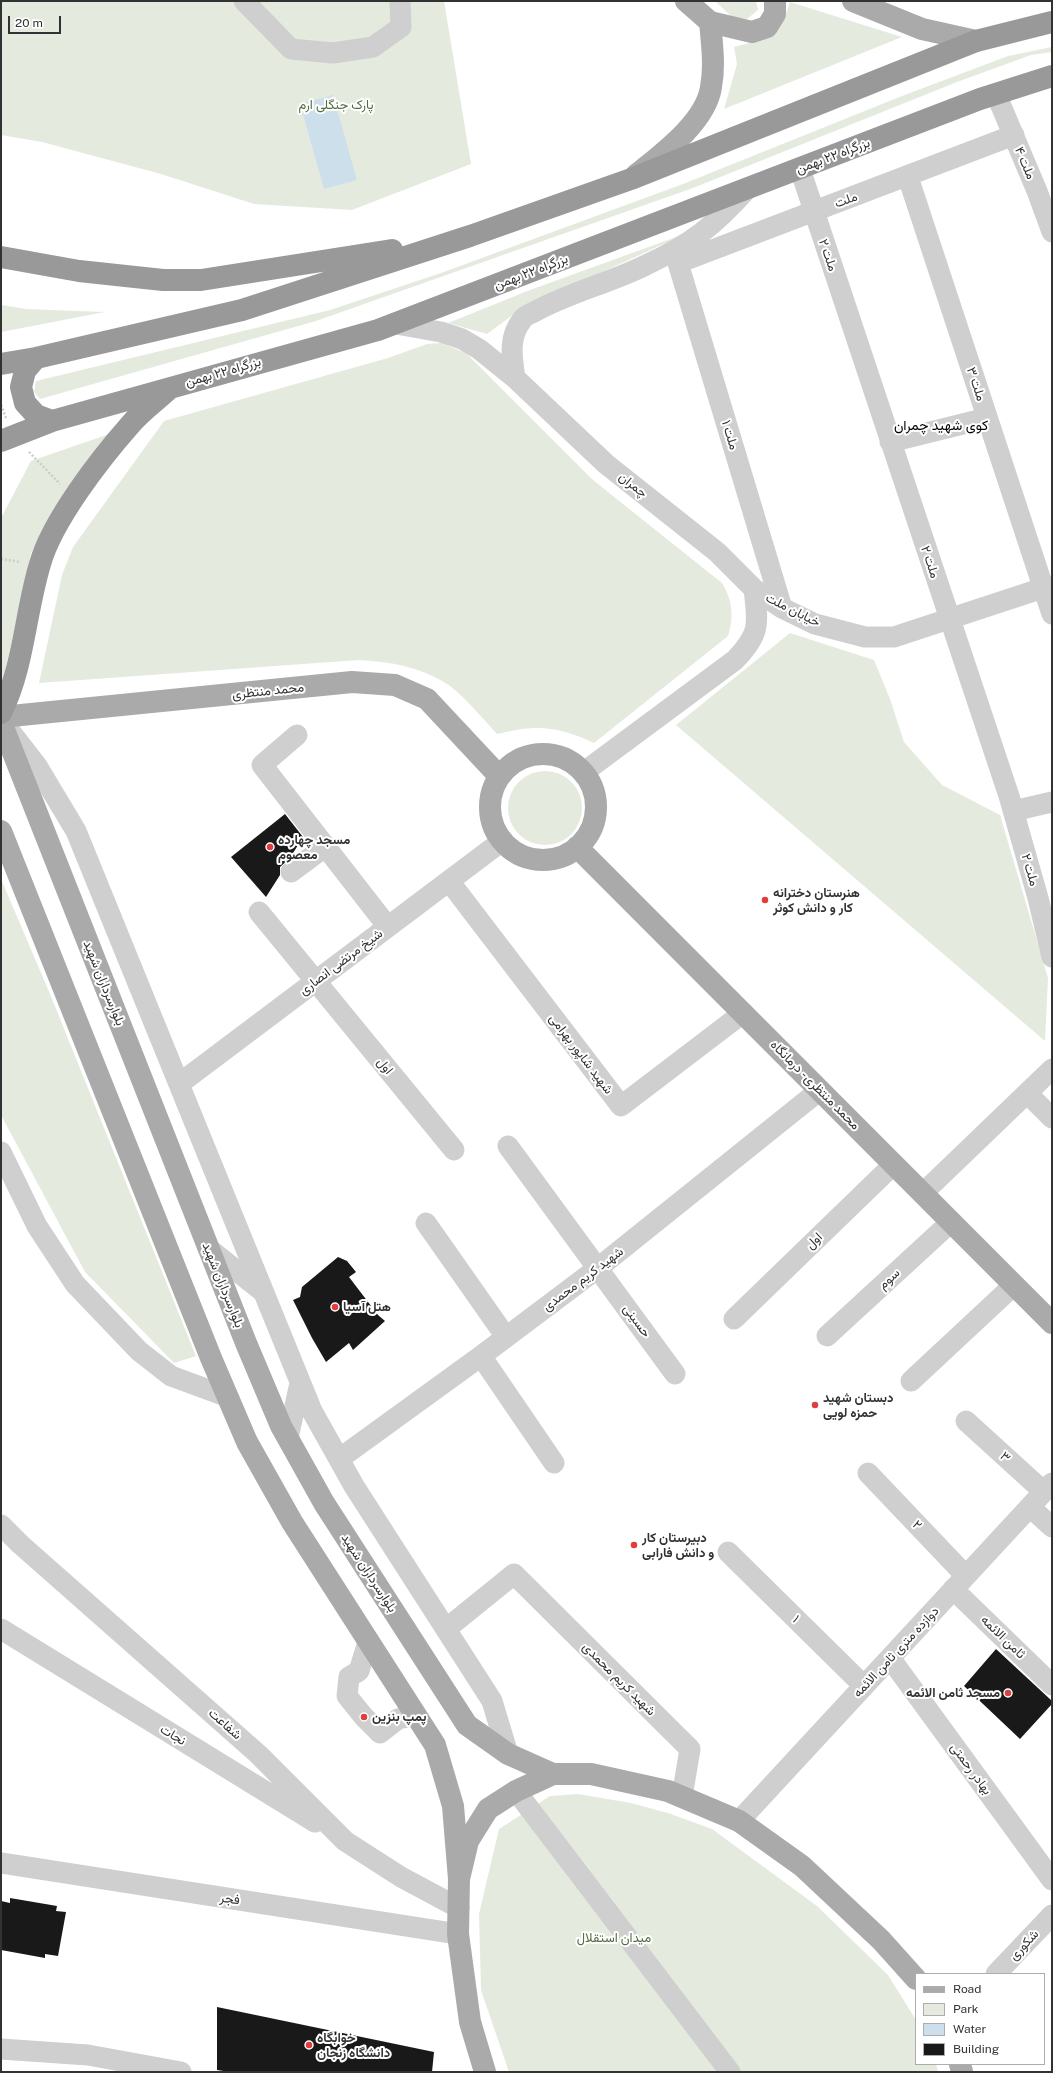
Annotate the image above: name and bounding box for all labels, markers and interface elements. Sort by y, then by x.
scale bar [10,8,63,34]
text: 20 m [15,16,43,30]
park label: پارک جنگلی ارم [299,97,373,113]
street label: بزرگراه ۲۲ بهمن [794,135,872,177]
street label: ملت ۴ [1011,144,1039,182]
street label: ملت [832,189,860,211]
street label: ملت ۲ [815,237,841,273]
street label: بزرگراه ۲۲ بهمن [492,251,570,293]
street label: بزرگراه ۲۲ بهمن [183,354,263,390]
street label: ملت ۳ [963,365,989,403]
street label: ملت ۱ [718,418,742,452]
district label: کوی شهید چمران [894,418,988,434]
street label: چمران [616,469,650,501]
street label: ملت ۲ [917,544,943,580]
street label: خیابان ملت [763,590,823,630]
street label: محمد منتظری [231,679,305,703]
place label: مسجد چهارده معصوم [278,832,350,863]
marker: مسجد چهارده معصوم [265,842,275,852]
street label: ملت ۲ [1018,852,1042,888]
place label: هنرستان دخترانه کار و دانش کوثر [773,885,860,916]
marker: هنرستان دخترانه کار و دانش کوثر [760,895,770,905]
street label: شیخ مرتضی انصاری [296,926,386,998]
street label: بلوارسرداران شهید [80,938,128,1028]
street label: شهید شاپور بهرامی [546,1011,616,1097]
street label: محمد منتظری- درمانگاه [767,1037,863,1133]
street label: اول [374,1054,396,1078]
street label: اول [802,1229,826,1253]
street label: بلوارسرداران شهید [199,1240,247,1330]
street label: شهید کریم محمدی [540,1244,626,1314]
street label: سوم [875,1265,903,1293]
place label: هتل آسیا [343,1299,391,1315]
street label: حسینی [620,1301,654,1341]
marker: هتل آسیا [330,1302,340,1312]
place label: دبستان شهید حمزه لویی [823,1390,894,1421]
marker: دبستان شهید حمزه لویی [810,1400,820,1410]
street label: ۳ [997,1448,1013,1466]
street label: ۲ [909,1517,925,1533]
place label: دبیرستان کار و دانش فارابی [642,1530,714,1561]
street label: بلوارسرداران شهید [338,1531,400,1615]
marker: دبیرستان کار و دانش فارابی [629,1540,639,1550]
street label: دوازده متری ثامن الائمه [850,1603,942,1701]
street label: ۱ [789,1612,803,1626]
street label: ثامن الائمه [978,1612,1028,1662]
street label: شهید کریم محمدی [579,1639,659,1719]
place label: مسجد ثامن الائمه [906,1685,1000,1701]
marker: مسجد ثامن الائمه [1003,1688,1013,1698]
street label: شفاعت [205,1705,245,1743]
place label: پمپ بنزین [372,1709,426,1725]
marker: پمپ بنزین [359,1712,369,1722]
street label: نجات [157,1721,189,1749]
street label: بهادر رحمتی [947,1740,995,1798]
street label: فجر [219,1890,241,1908]
street label: شکوری [1006,1926,1042,1964]
park label: میدان استقلال [577,1930,651,1946]
legend [915,1973,1045,2065]
text: Road [953,1982,981,1996]
text: Park [953,2002,979,2016]
text: Water [953,2022,986,2036]
place label: خوابگاه دانشگاه زنجان [317,2030,390,2061]
marker: خوابگاه دانشگاه زنجان [304,2040,314,2050]
text: Building [953,2042,999,2056]

